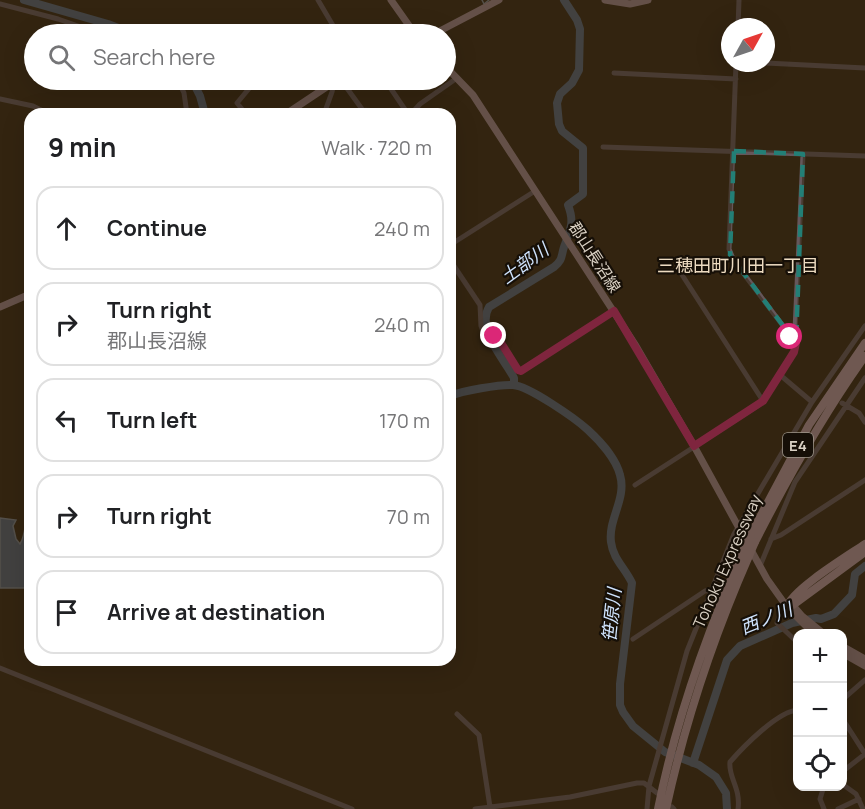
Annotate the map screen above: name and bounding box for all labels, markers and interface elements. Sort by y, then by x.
north arrow [721,18,775,72]
search box [24,24,456,90]
icon: search [45,41,78,74]
text: Search here [93,42,215,72]
text: 9 min [48,129,116,165]
text: Walk · 720 m [321,134,432,161]
icon: ahead [50,212,83,245]
text: Continue [107,213,207,243]
text: 240 m [374,215,430,242]
street label: 郡山長沼線 [564,217,626,297]
water label: 土部川 [495,236,555,289]
district label: 三穂田町川田一丁目 [657,253,819,277]
text: Turn right [107,295,212,325]
icon: right [50,308,83,341]
text: 240 m [374,311,430,338]
route end [480,322,506,348]
route start [776,323,802,349]
text: 郡山長沼線 [107,327,207,354]
icon: left [50,404,83,437]
text: Turn left [107,405,197,435]
text: 170 m [379,407,430,434]
road number: E4 [783,433,813,457]
street label: Tohoku Expressway [688,490,767,631]
icon: right [50,500,83,533]
text: Turn right [107,501,212,531]
text: 70 m [387,503,430,530]
water label: 笹原川 [596,585,626,643]
icon: arrive [50,596,83,629]
water label: 西ノ川 [736,596,797,639]
text: Arrive at destination [107,597,325,627]
map controls [793,629,847,791]
button: + [793,629,847,683]
button: − [793,683,847,737]
button: locate [793,737,847,791]

